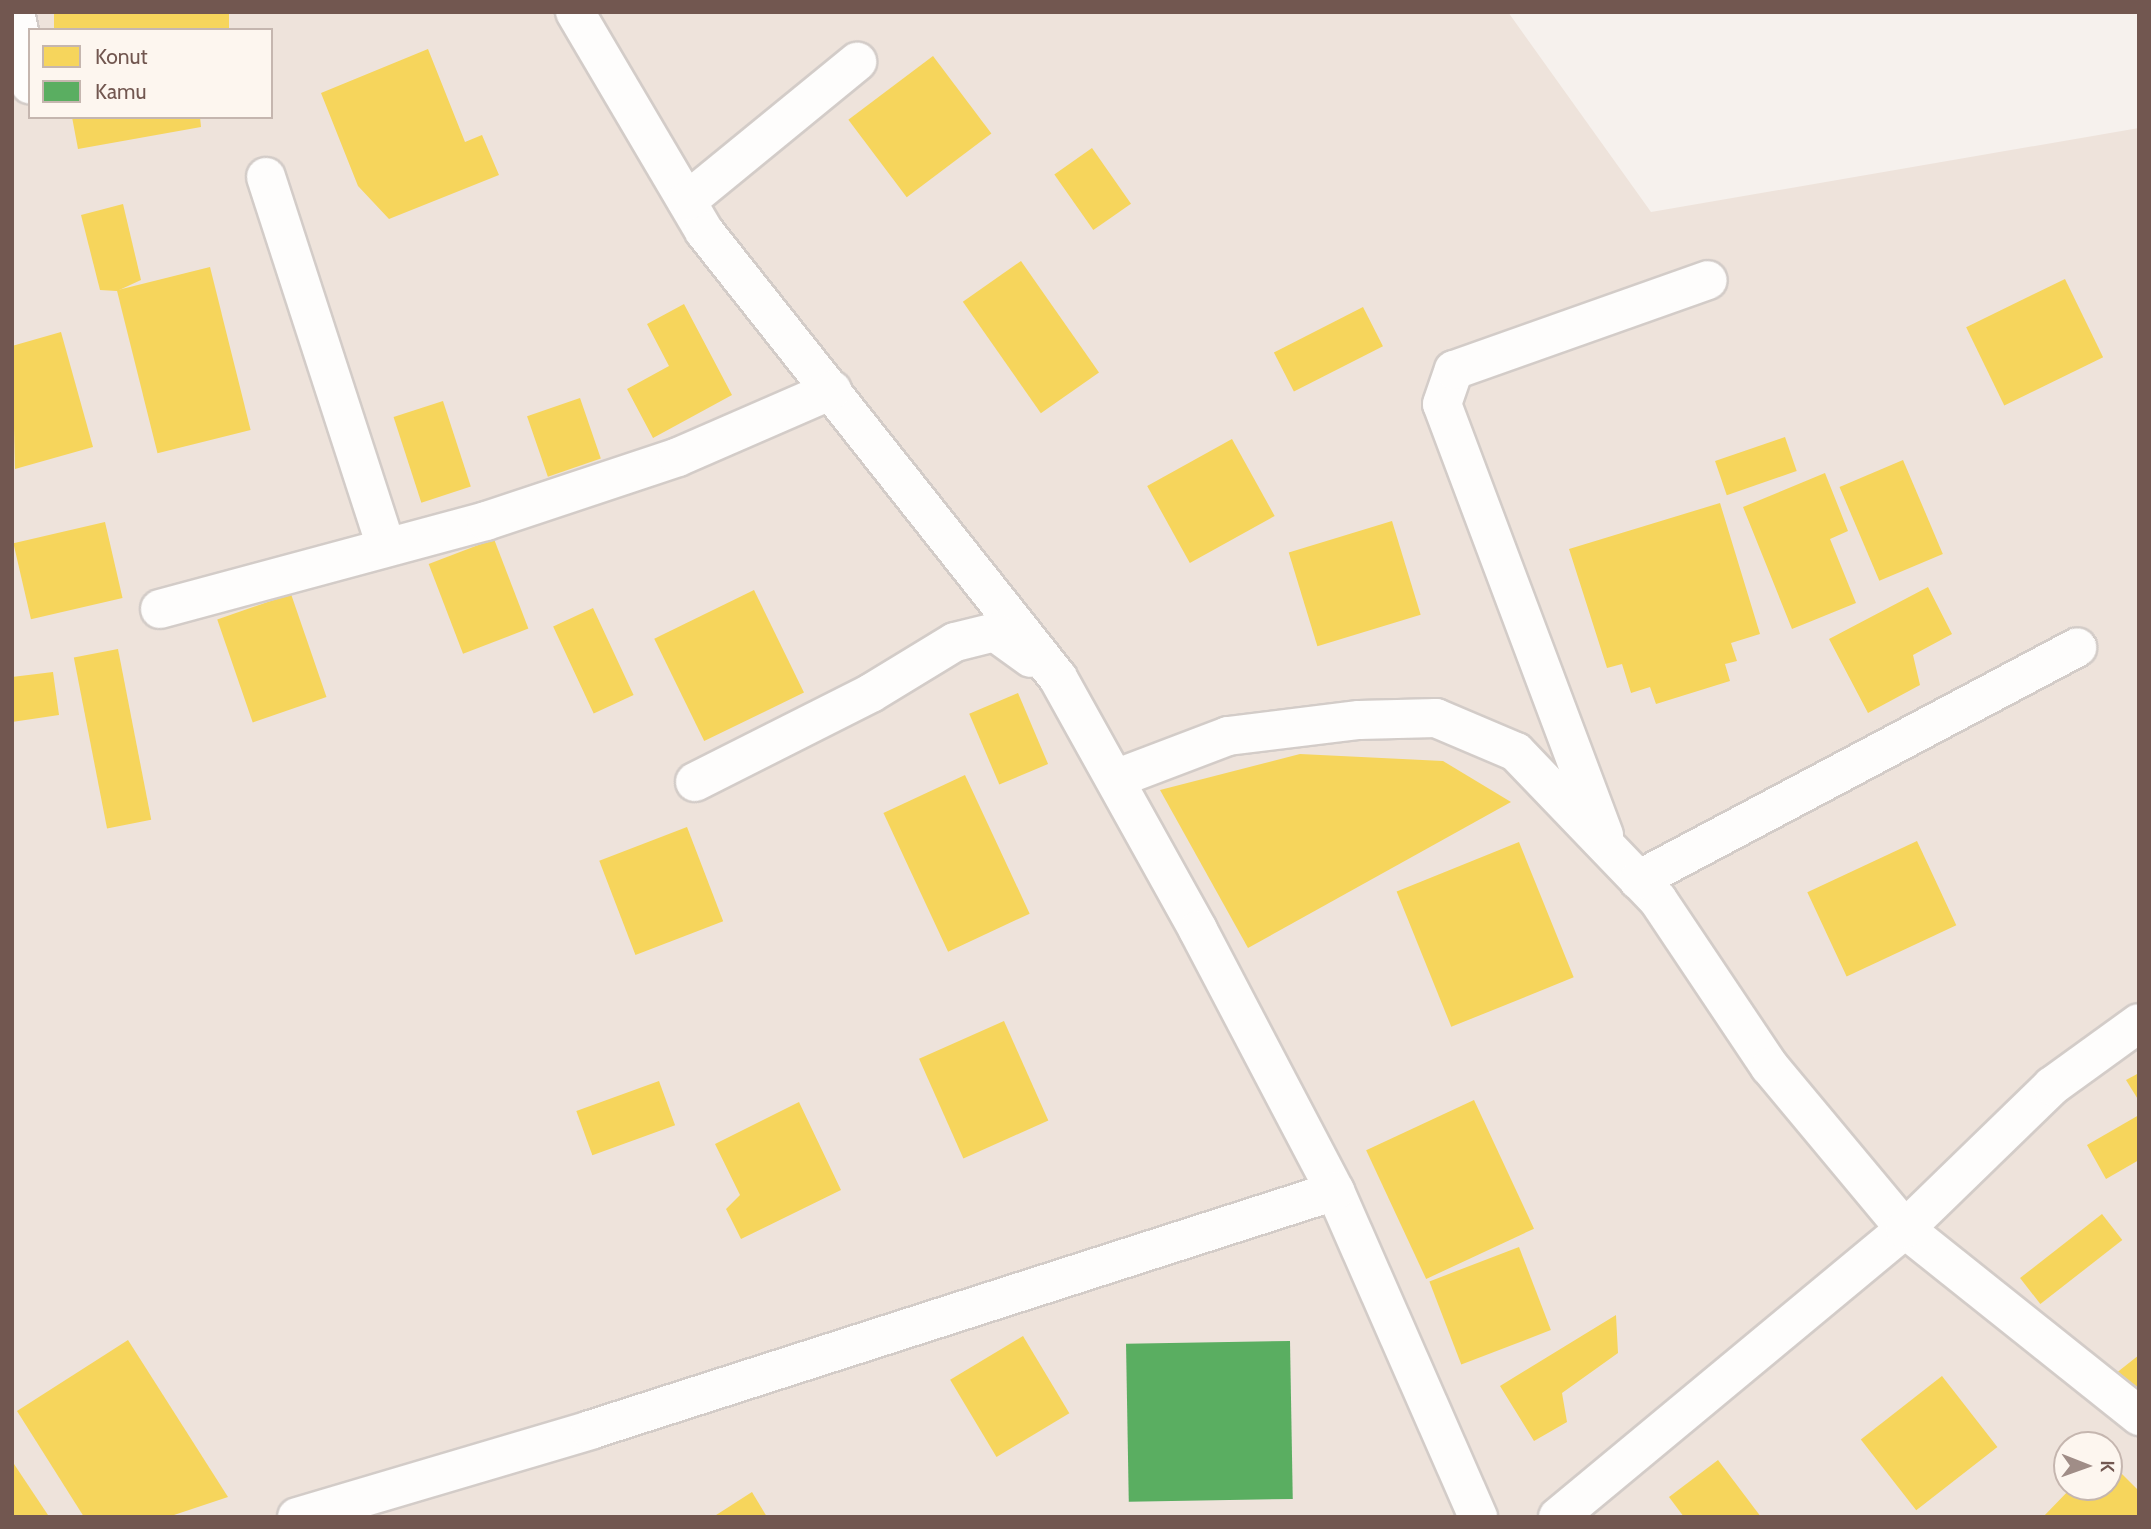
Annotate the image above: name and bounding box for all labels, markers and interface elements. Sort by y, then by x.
legend [28,28,273,119]
text: Konut [95,44,148,69]
text: Kamu [95,79,146,104]
north arrow [2053,1431,2123,1501]
text: K [2096,1460,2119,1472]

